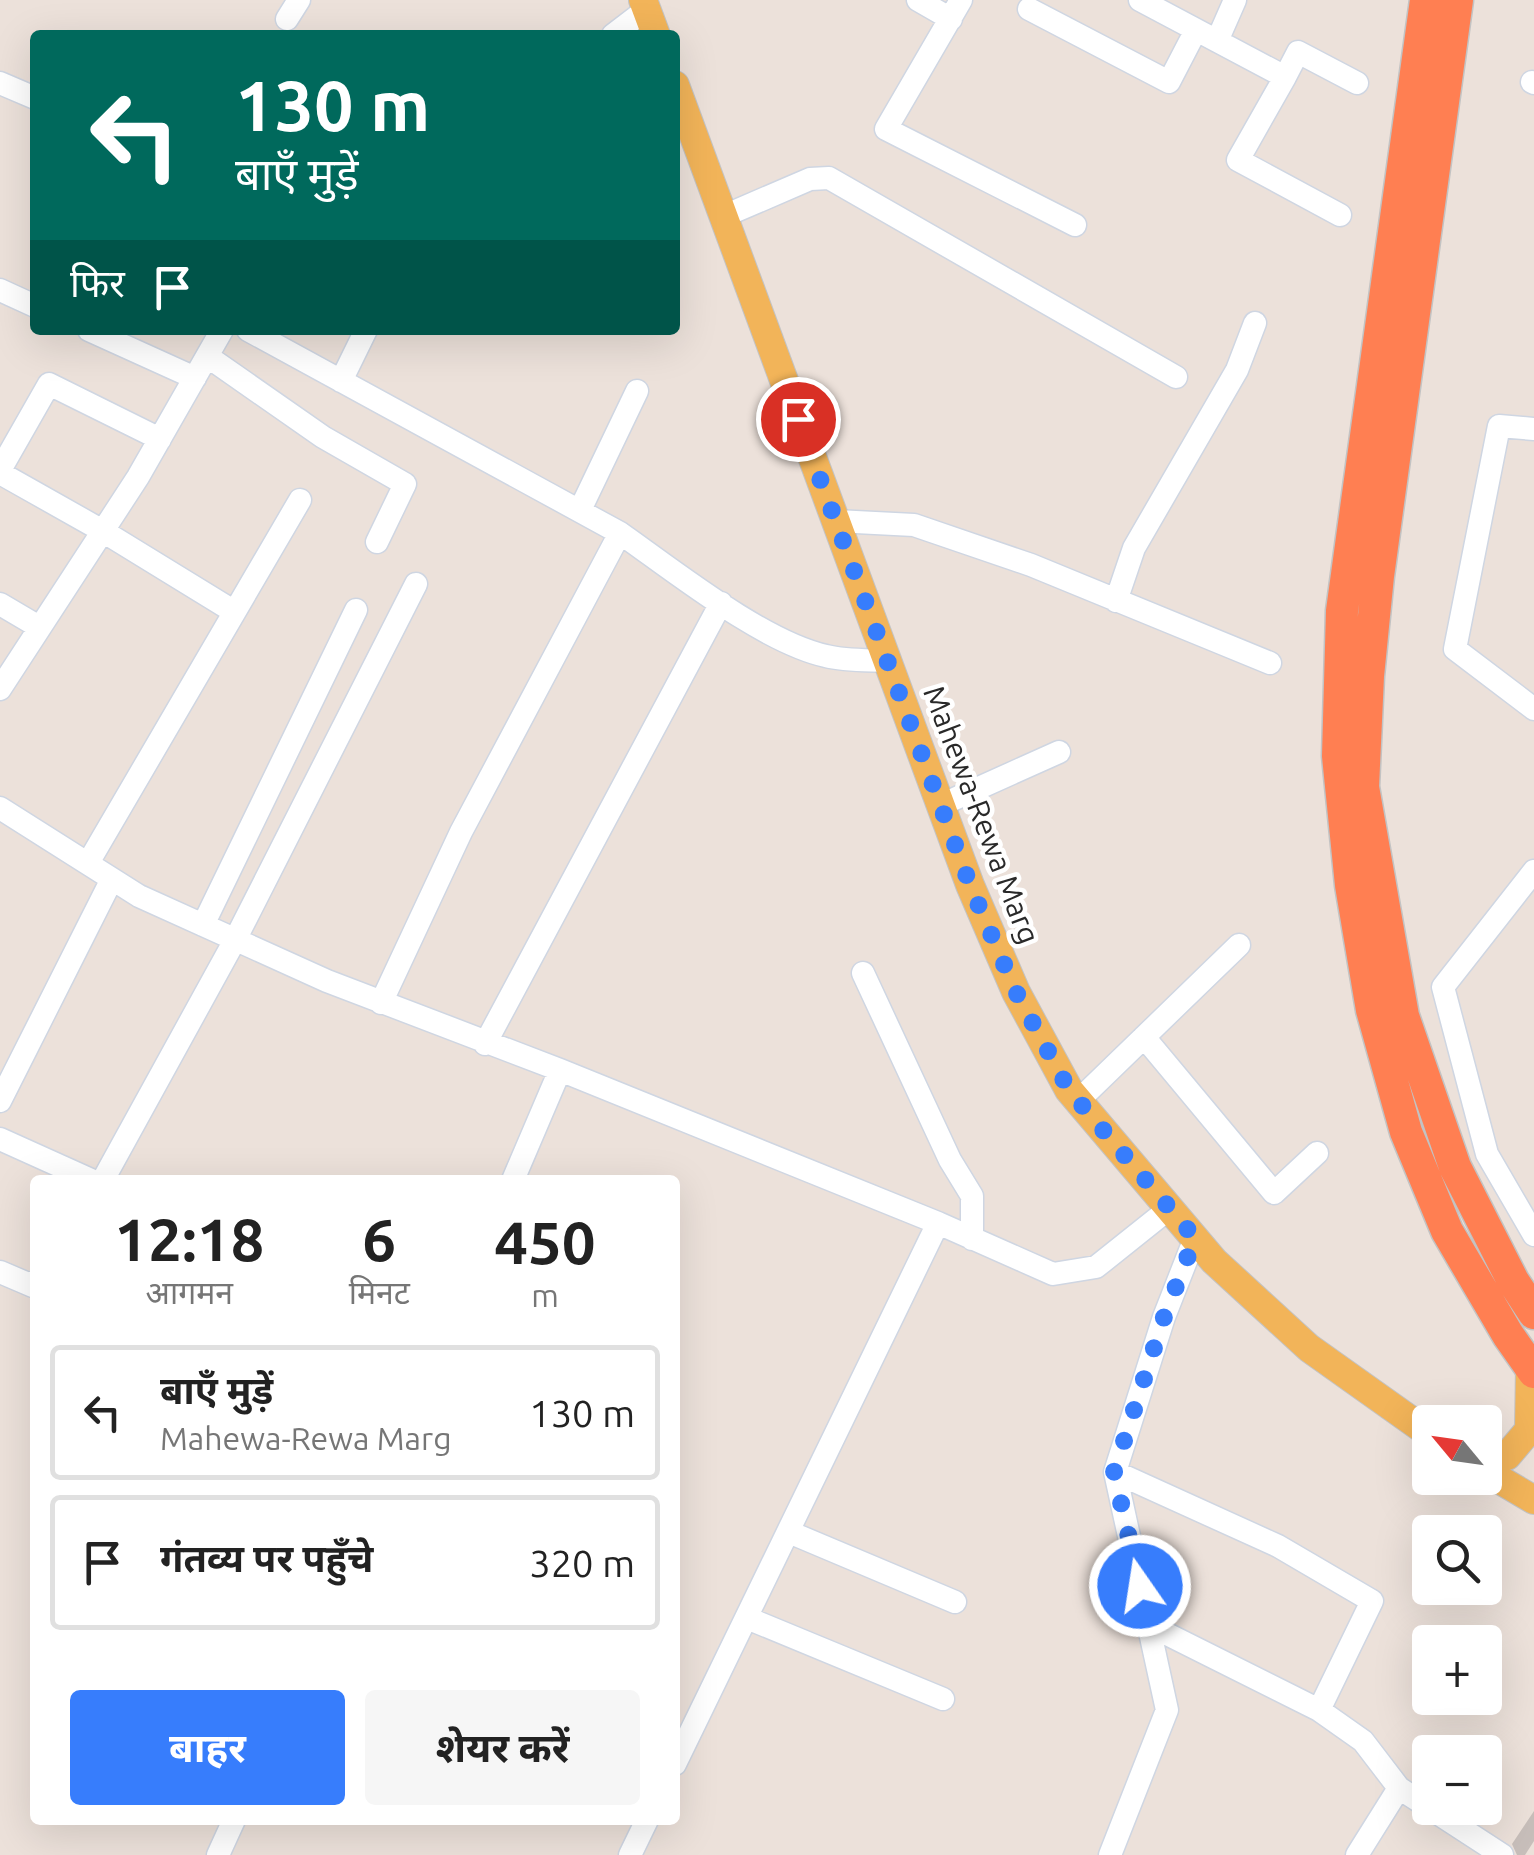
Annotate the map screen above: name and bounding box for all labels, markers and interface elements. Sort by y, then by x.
text: 130 m [235,66,430,144]
icon: left [70,70,200,200]
text: बाएँ मुड़ें [235,148,359,199]
icon: arrive [145,260,200,315]
text: फिर [70,262,125,304]
pin [756,377,841,462]
icon: arrive [771,392,826,447]
street label: Mahewa-Rewa Marg [917,681,1047,948]
text: 12:18 [114,1205,264,1272]
text: 6 [362,1205,396,1272]
text: 450 [494,1208,596,1275]
text: आगमन [146,1274,233,1310]
text: मिनट [349,1274,410,1310]
text: m [531,1277,559,1313]
text: बाएँ मुड़ें [160,1369,273,1411]
icon: left [75,1385,130,1440]
text: 130 m [529,1392,635,1434]
north arrow [1412,1405,1502,1495]
map controls [1412,1405,1502,1825]
text: Mahewa-Rewa Marg [160,1420,452,1456]
button: search [1412,1515,1502,1605]
position arrow [1088,1534,1192,1638]
icon: arrive [75,1535,130,1590]
text: गंतव्य पर पहुँचे [160,1537,373,1579]
text: 320 m [529,1542,635,1584]
button: + [1412,1625,1502,1715]
button: बाहर [70,1690,345,1805]
button: शेयर करें [365,1690,640,1805]
button: − [1412,1735,1502,1825]

